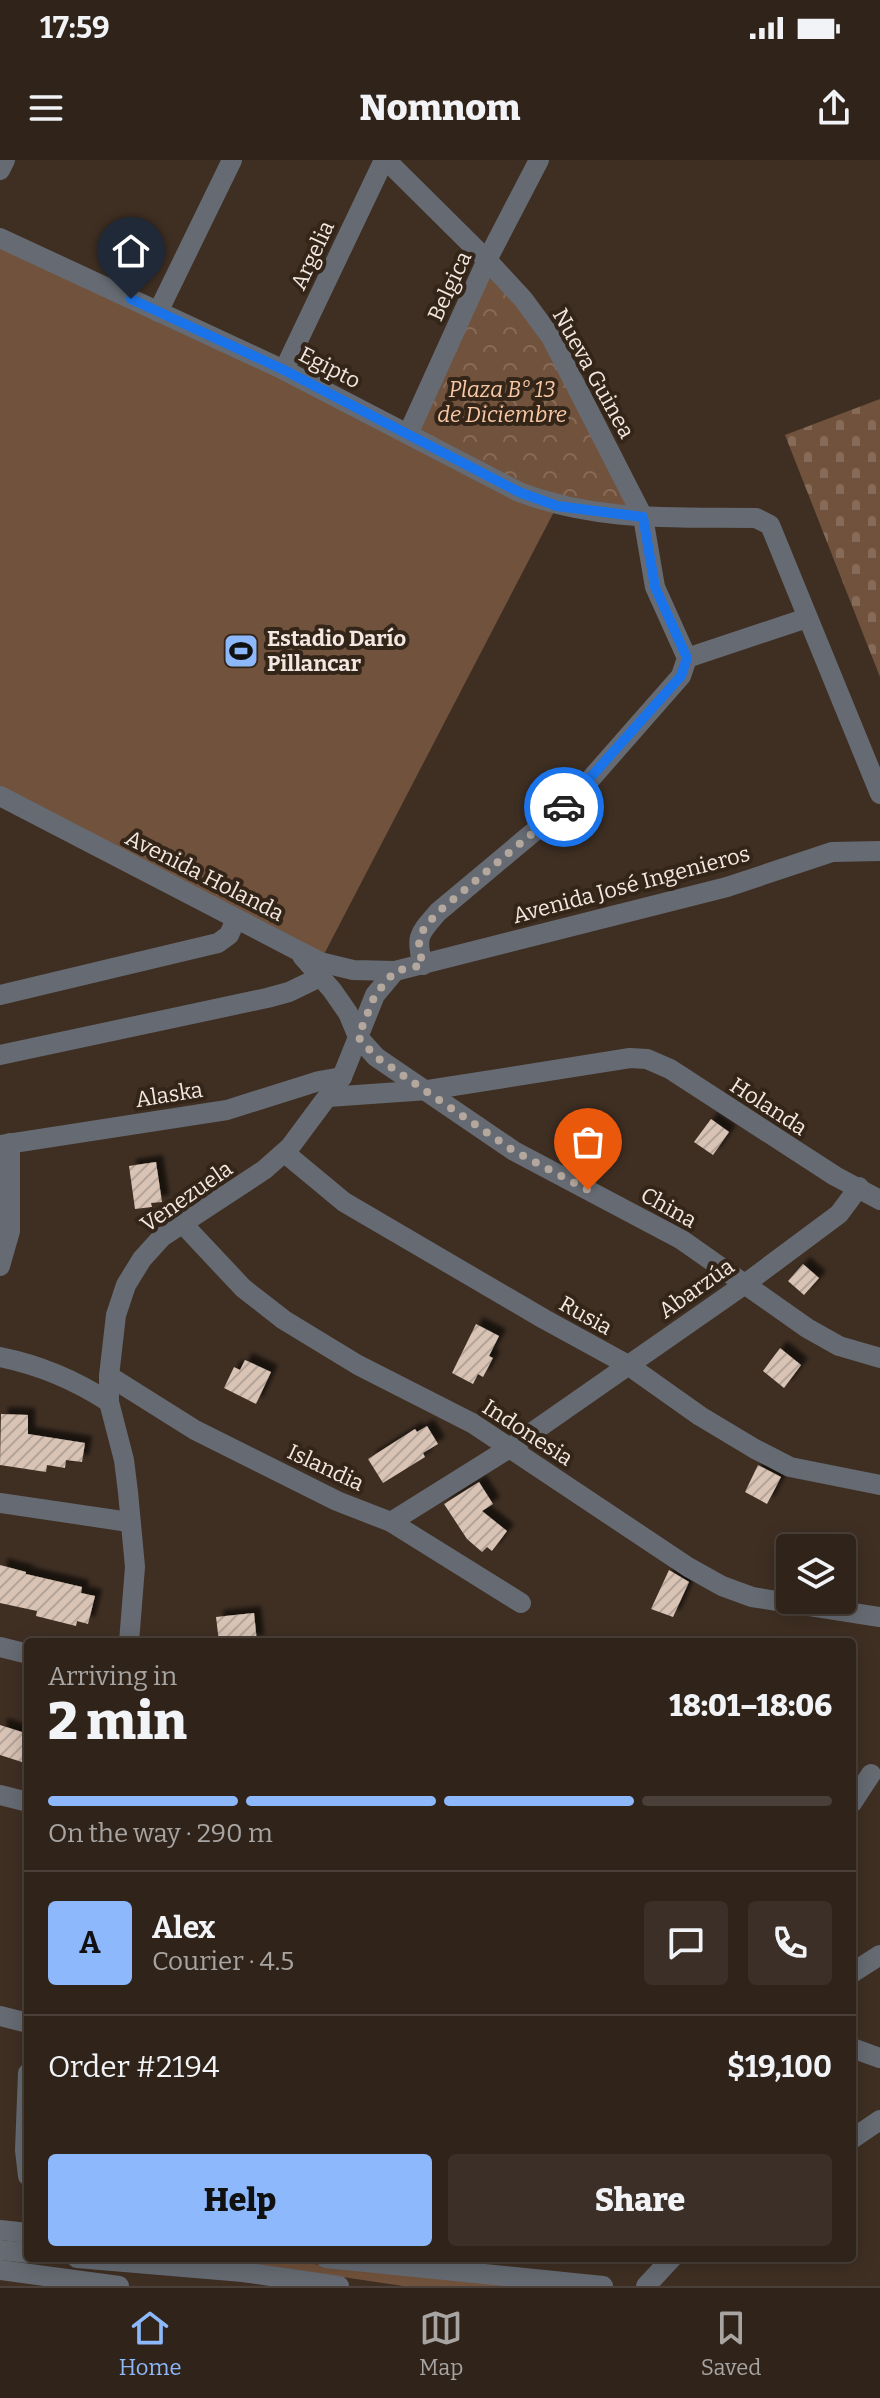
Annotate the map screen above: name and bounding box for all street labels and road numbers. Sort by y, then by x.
street label: Argelia [285,216,340,294]
street label: Belgica [422,247,477,325]
street label: Nueva Guinea [547,304,640,443]
street label: Egipto [295,341,365,394]
street label: Avenida Holanda [121,824,288,927]
street label: Avenida José Ingenieros [509,840,753,929]
street label: Holanda [725,1072,812,1141]
street label: Alaska [133,1076,205,1113]
street label: Venezuela [135,1155,237,1238]
street label: China [636,1181,701,1234]
street label: Abarzúa [653,1253,739,1324]
street label: Rusia [554,1290,617,1341]
street label: Indonesia [478,1393,578,1472]
street label: Islandia [283,1438,368,1497]

